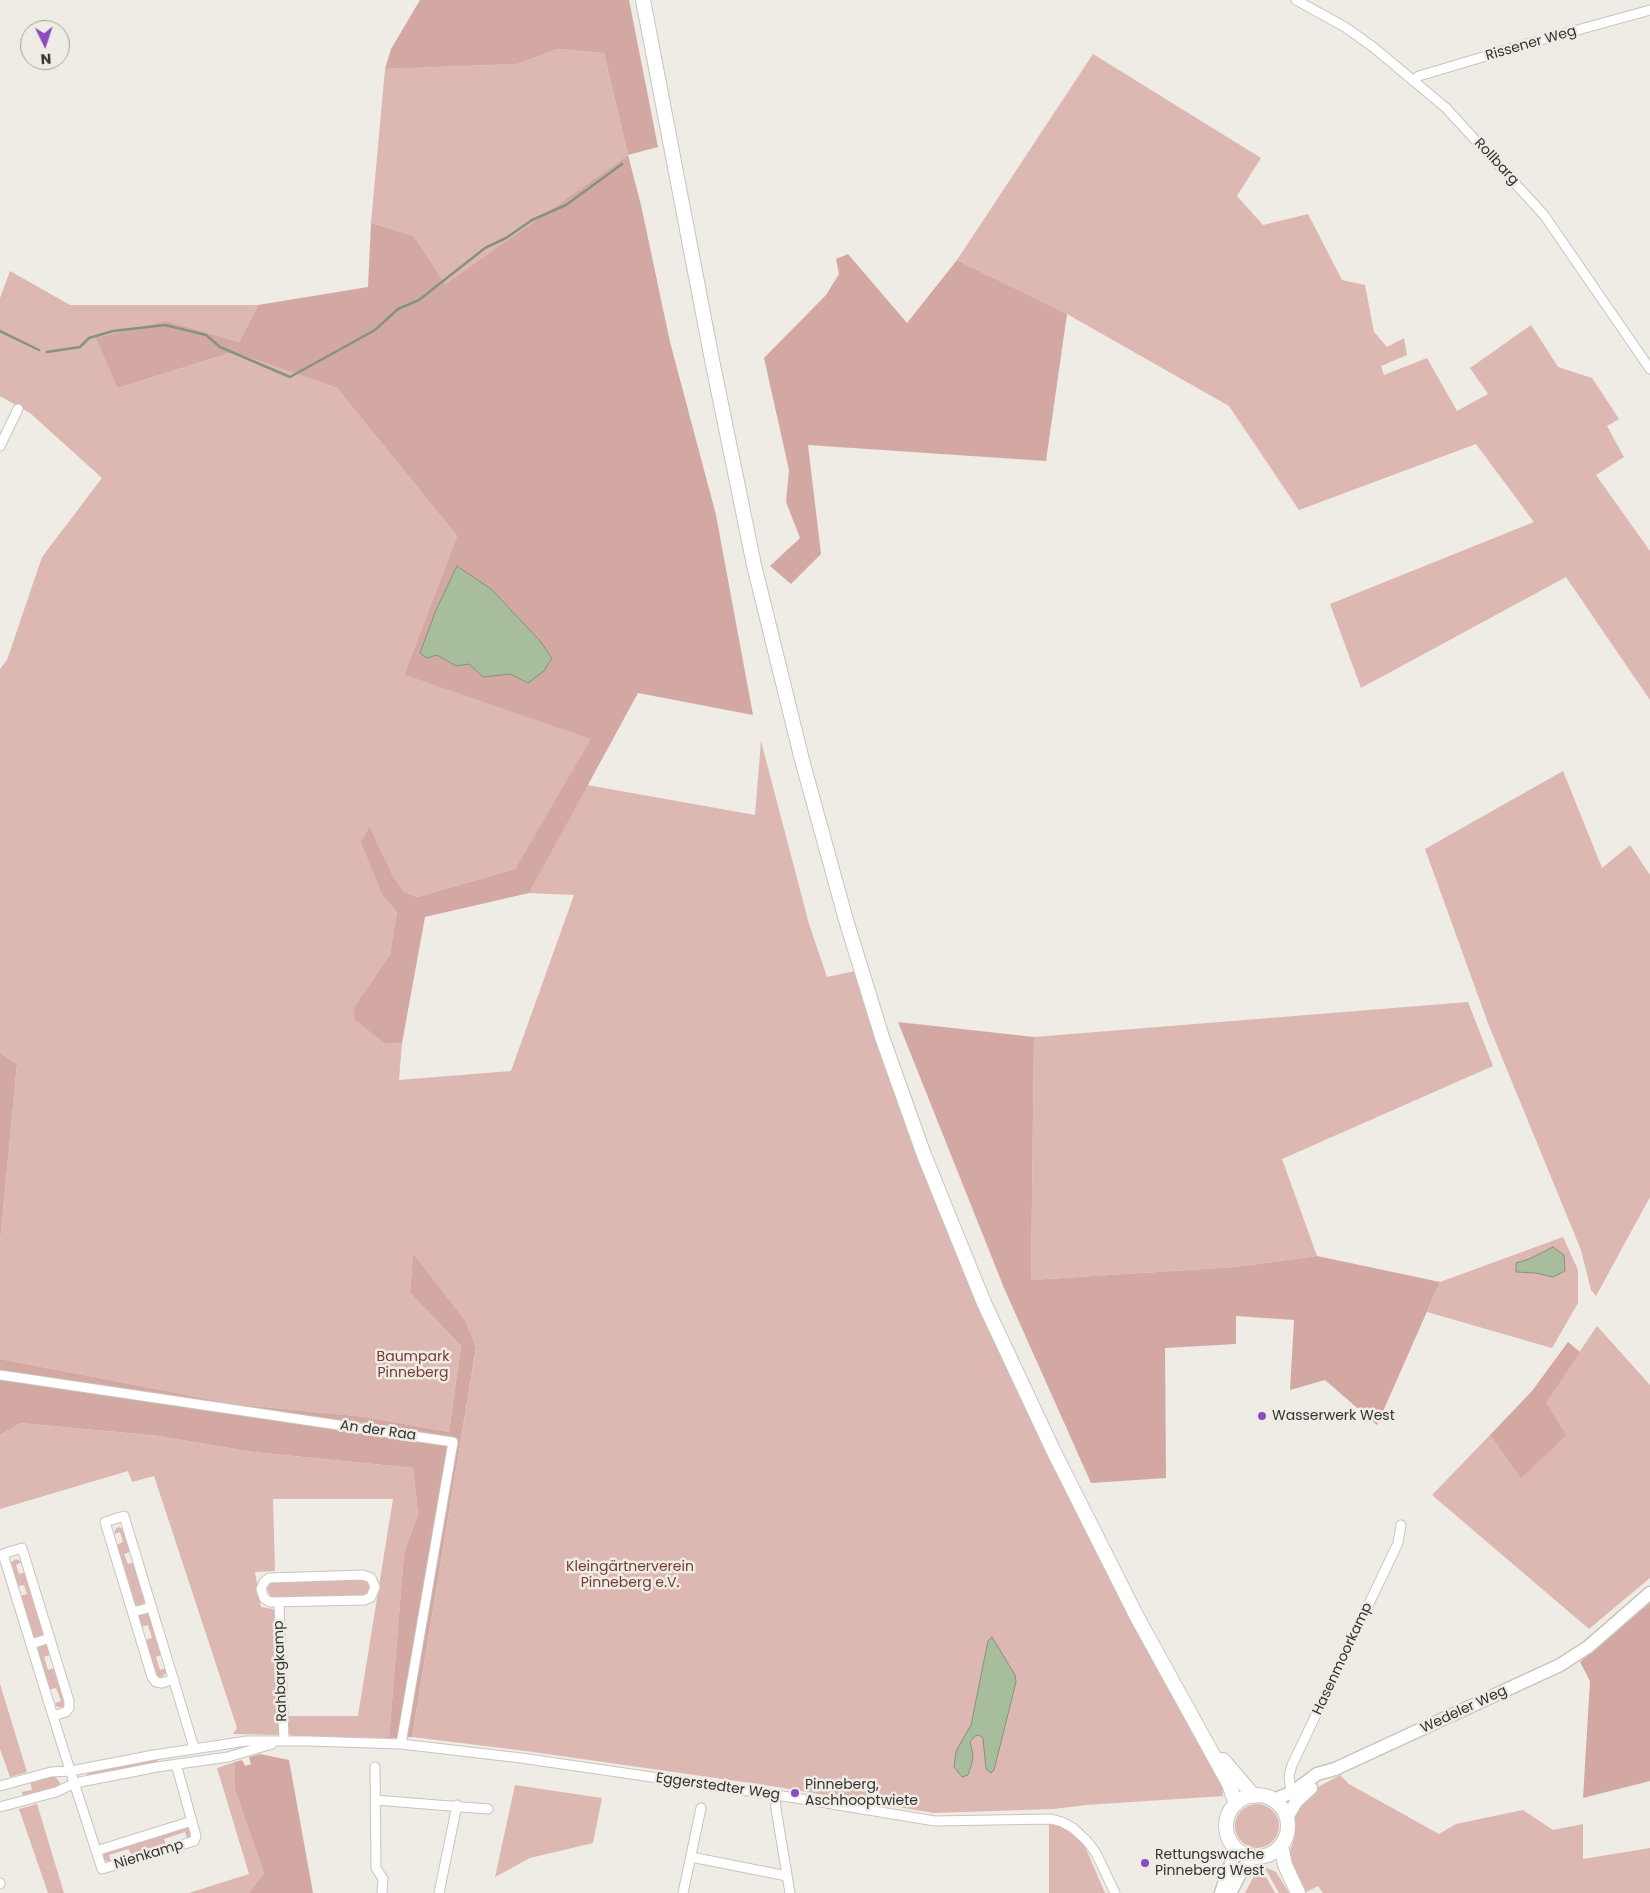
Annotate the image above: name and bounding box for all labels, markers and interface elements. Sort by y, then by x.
north arrow [20,20,70,70]
street label: Rissener Weg [1484,23,1578,65]
text: N [40,49,52,69]
street label: Rollbarg [1470,135,1522,189]
park label: Baumpark Pinneberg [377,1349,449,1381]
place label: Wasserwerk West [1272,1408,1395,1424]
marker: Wasserwerk West [1256,1410,1268,1422]
street label: An der Raa [339,1417,417,1445]
park label: Kleingärtnerverein Pinneberg e.V. [566,1559,694,1591]
street label: Hasenmoorkamp [1310,1600,1376,1718]
street label: Rahbargkamp [271,1620,291,1722]
street label: Wedeler Weg [1418,1683,1510,1737]
street label: Eggerstedter Weg [655,1770,781,1804]
place label: Pinneberg, Aschhooptwiete [805,1777,918,1810]
marker: Pinneberg, Aschhooptwiete [789,1787,801,1799]
street label: Nienkamp [112,1837,186,1873]
place label: Rettungswache Pinneberg West [1155,1847,1264,1880]
marker: Rettungswache Pinneberg West [1139,1857,1151,1869]

